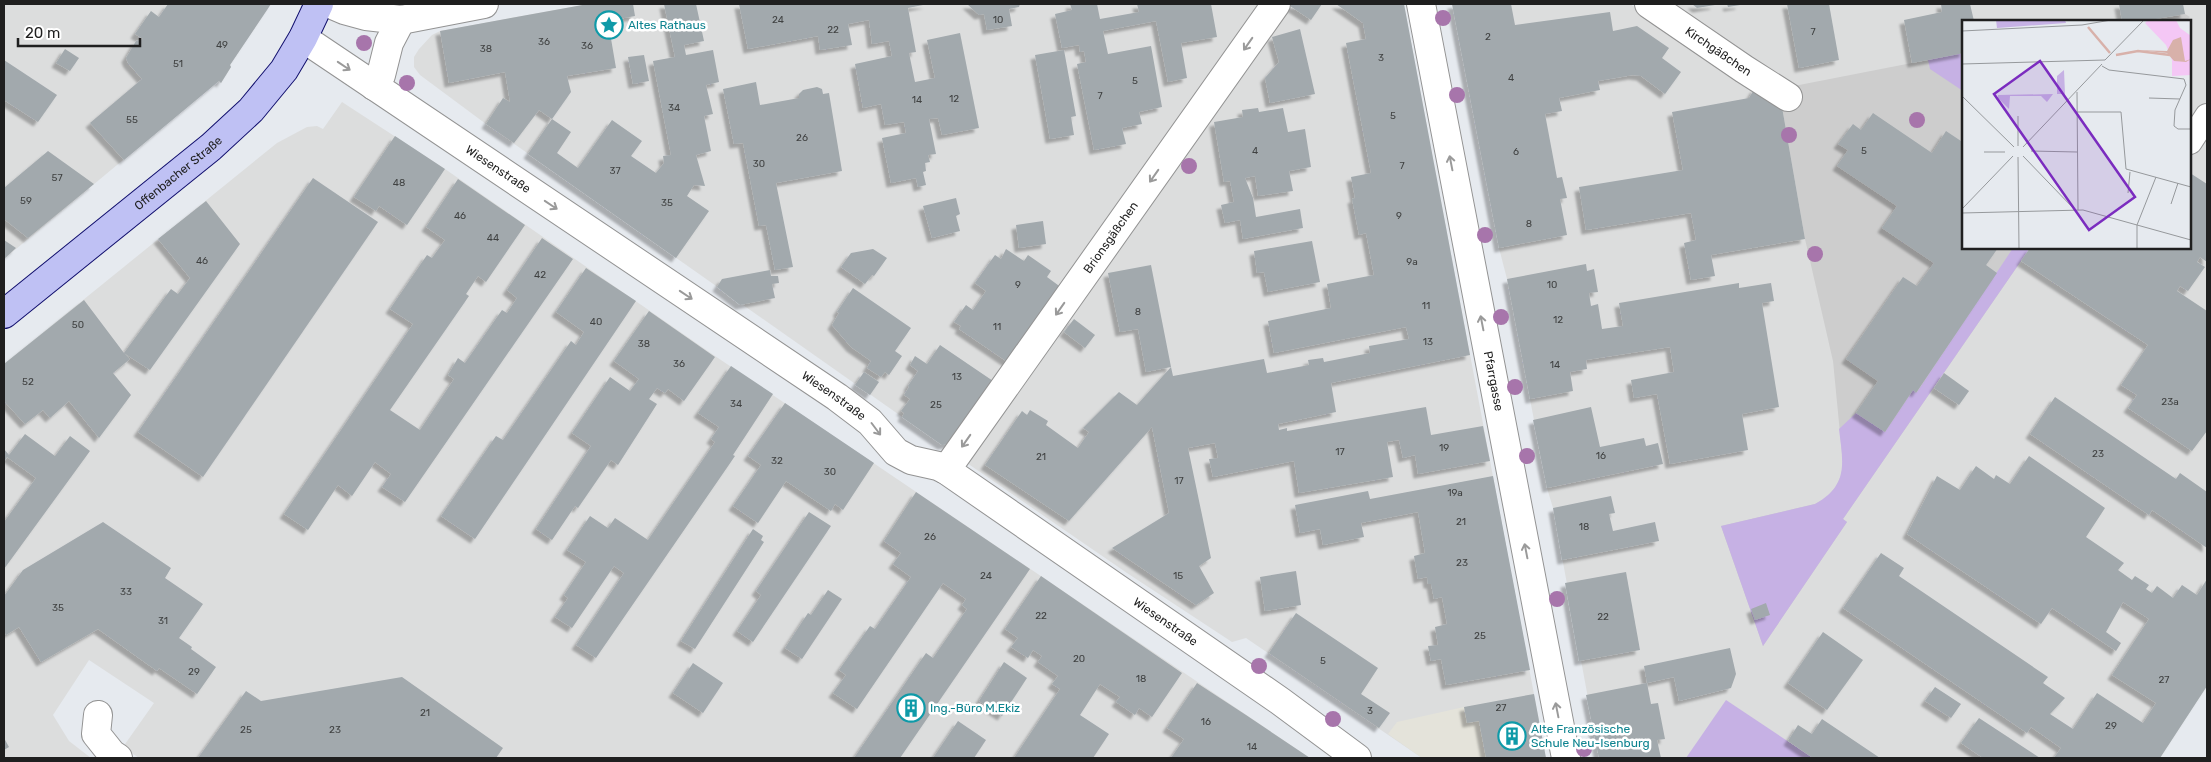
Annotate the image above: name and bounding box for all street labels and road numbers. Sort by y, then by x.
street label: Kirchgäßchen [1682,24,1754,79]
street label: Offenbacher Straße [131,133,225,213]
street label: Wiesenstraße [463,142,533,196]
street label: Brionsgäßchen [1081,199,1141,276]
street label: Pfarrgasse [1481,350,1506,412]
street label: Wiesenstraße [799,368,869,423]
street label: Wiesenstraße [1131,595,1201,649]

